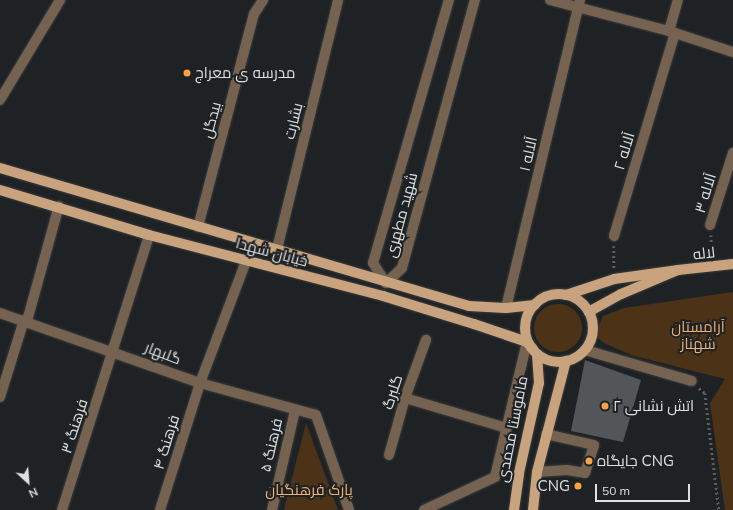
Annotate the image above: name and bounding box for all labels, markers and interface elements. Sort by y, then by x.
place label: مدرسه ی معراج [195,64,295,82]
marker: مدرسه ی معراج [182,68,192,78]
street label: بیدگل [198,100,224,140]
street label: بشارت [280,101,306,141]
street label: آلاله ۲ [610,130,638,172]
street label: آلاله ۱ [515,135,541,173]
street label: شهید مطهری [381,170,421,260]
street label: آلاله ۳ [690,171,720,215]
street label: خیابان شهدا [234,234,310,270]
street label: لاله [692,243,716,263]
park label: آرامستان شهناز [671,317,725,352]
street label: گلبهار [142,338,184,368]
street label: گلبرگ [378,372,406,412]
street label: ماموستا محمدی [493,374,531,484]
street label: فرهنگ ۳ [57,396,91,456]
place label: اتش نشانی ۲ [613,397,694,415]
marker: اتش نشانی ۲ [600,401,610,411]
street label: فرهنگ ۴ [149,413,183,471]
street label: فرهنگ ۵ [256,417,286,473]
place label: جایگاه CNG [597,452,674,470]
marker: جایگاه CNG [584,456,594,466]
north arrow [8,462,48,502]
scale bar [597,476,692,502]
place label: CNG [538,477,570,495]
park label: پارک فرهنگیان [265,481,353,499]
marker: CNG [573,481,583,491]
text: 50 m [602,483,630,498]
text: N [26,485,40,501]

